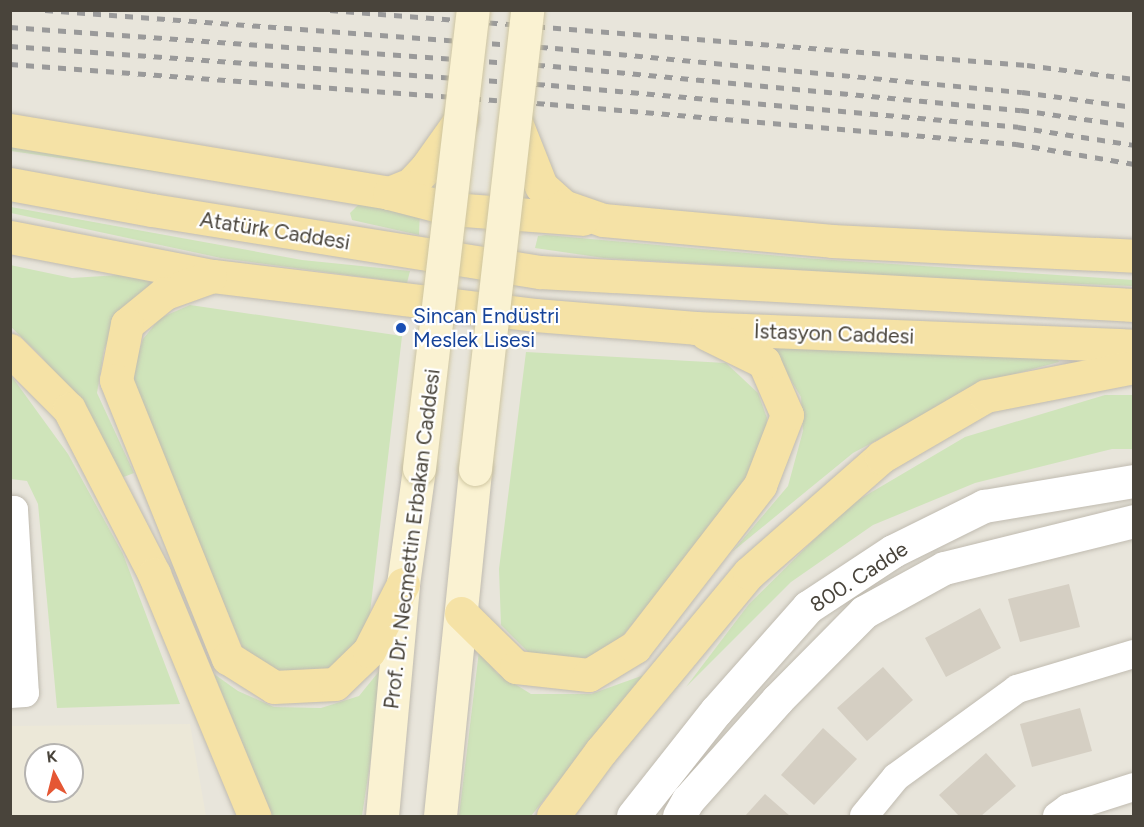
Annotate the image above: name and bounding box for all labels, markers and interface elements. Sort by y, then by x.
street label: Atatürk Caddesi [198,207,352,255]
place label: Sincan Endüstri Meslek Lisesi [413,303,559,353]
street label: İstasyon Caddesi [753,319,915,349]
marker: Sincan Endüstri Meslek Lisesi [394,321,408,335]
street label: Prof. Dr. Necmettin Erbakan Caddesi [379,367,445,711]
street label: 800. Cadde [805,536,913,618]
north arrow [24,743,84,803]
text: K [46,747,58,767]

